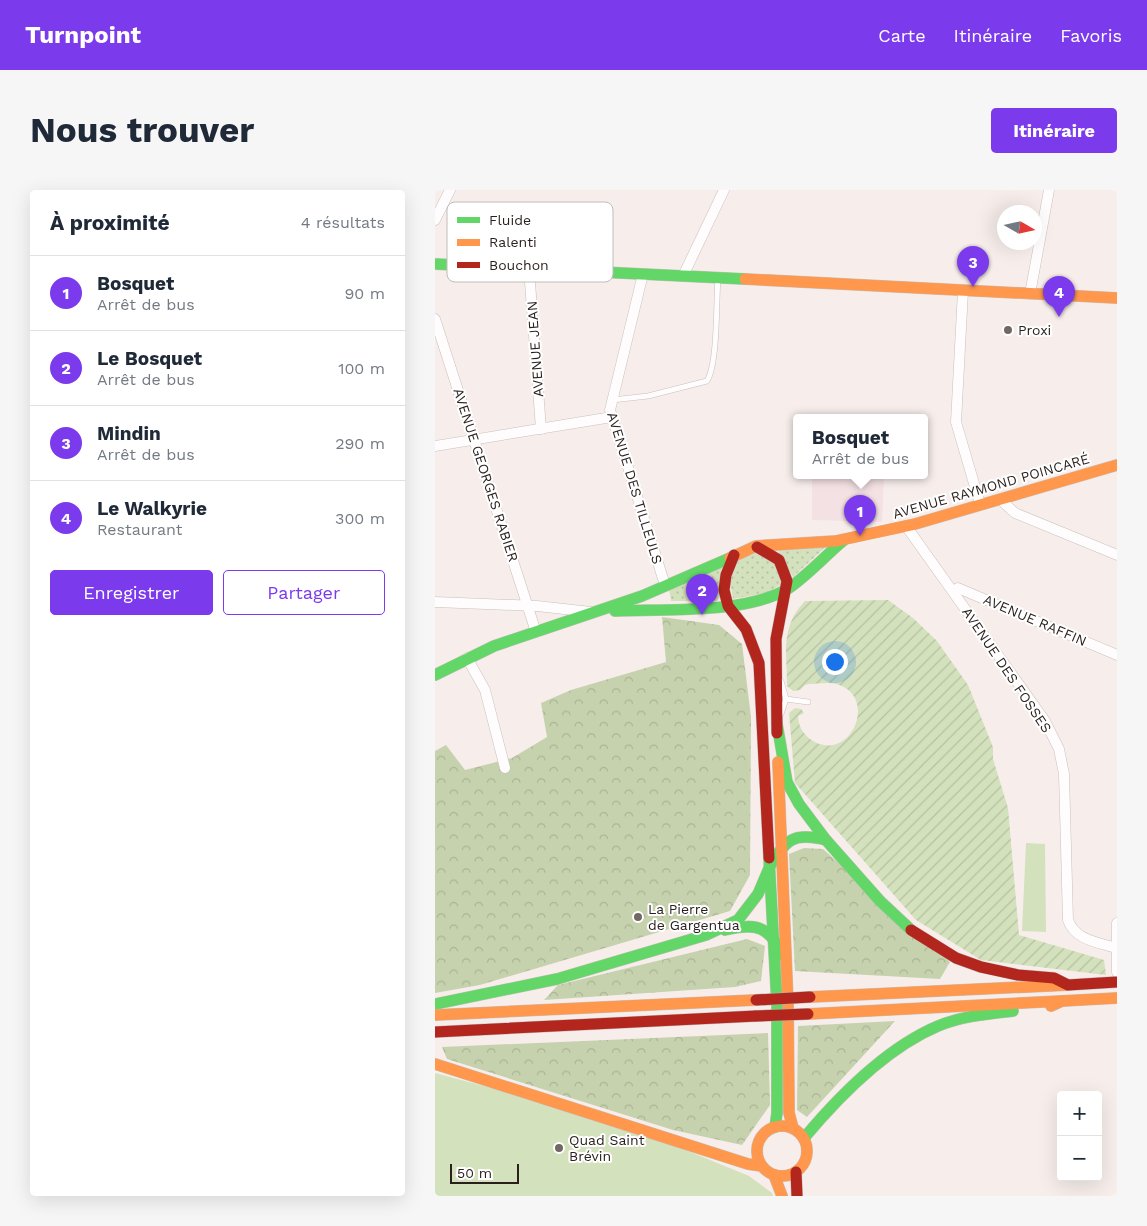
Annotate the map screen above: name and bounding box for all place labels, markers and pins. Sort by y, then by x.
pin: 3 [957,246,989,287]
pin: 4 [1043,276,1075,317]
place label: Proxi [1018,322,1051,338]
marker: Proxi [1002,324,1014,336]
pin: 1 [844,495,876,536]
pin: 2 [686,574,718,615]
place label: La Pierre de Gargentua [648,901,740,933]
marker: La Pierre de Gargentua [632,911,644,923]
place label: Quad Saint Brévin [569,1132,645,1164]
marker: Quad Saint Brévin [553,1142,565,1154]

